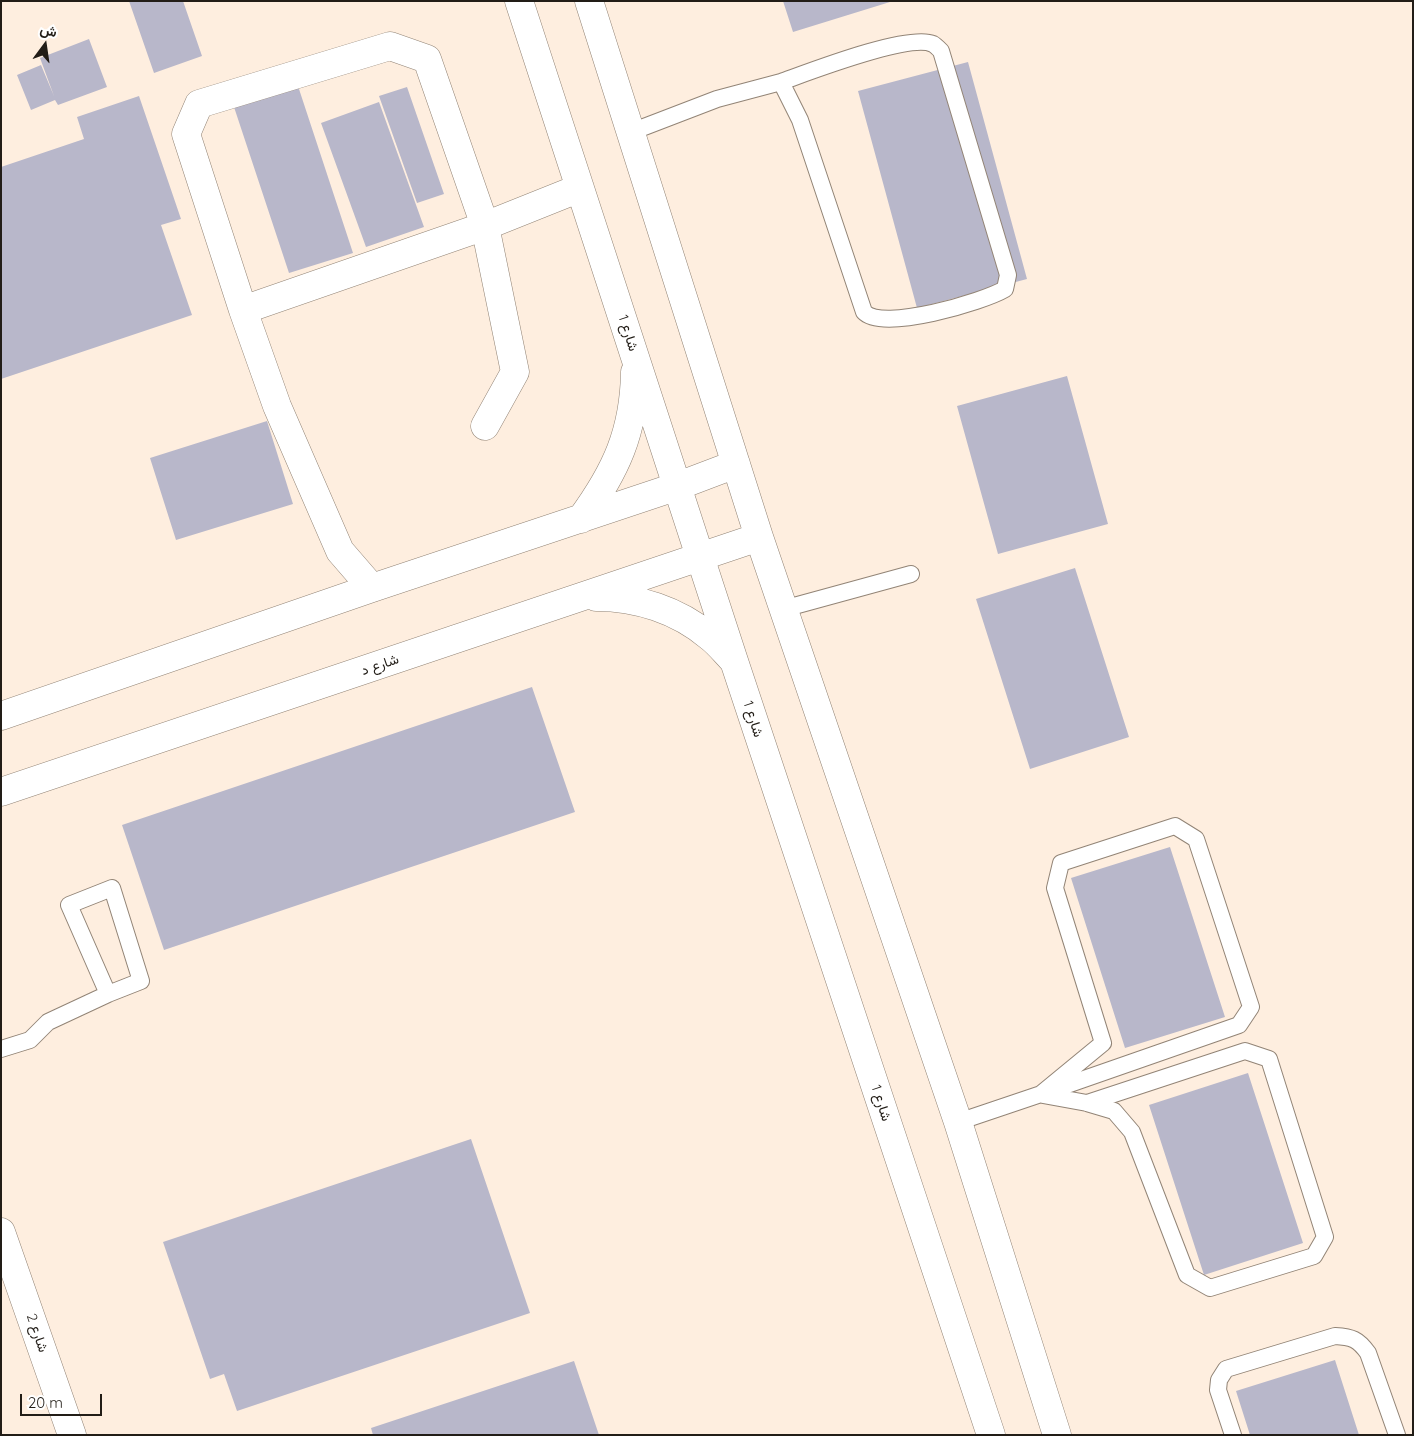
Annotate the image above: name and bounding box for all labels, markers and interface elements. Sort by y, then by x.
north arrow [20,20,70,70]
text: ش [38,20,59,41]
street label: شارع 1 [614,313,642,353]
street label: شارع د [359,651,401,679]
street label: شارع 1 [739,699,767,739]
street label: شارع 1 [867,1083,895,1123]
street label: شارع 2 [23,1311,51,1355]
scale bar [22,1384,105,1416]
text: 20 m [28,1393,63,1412]

